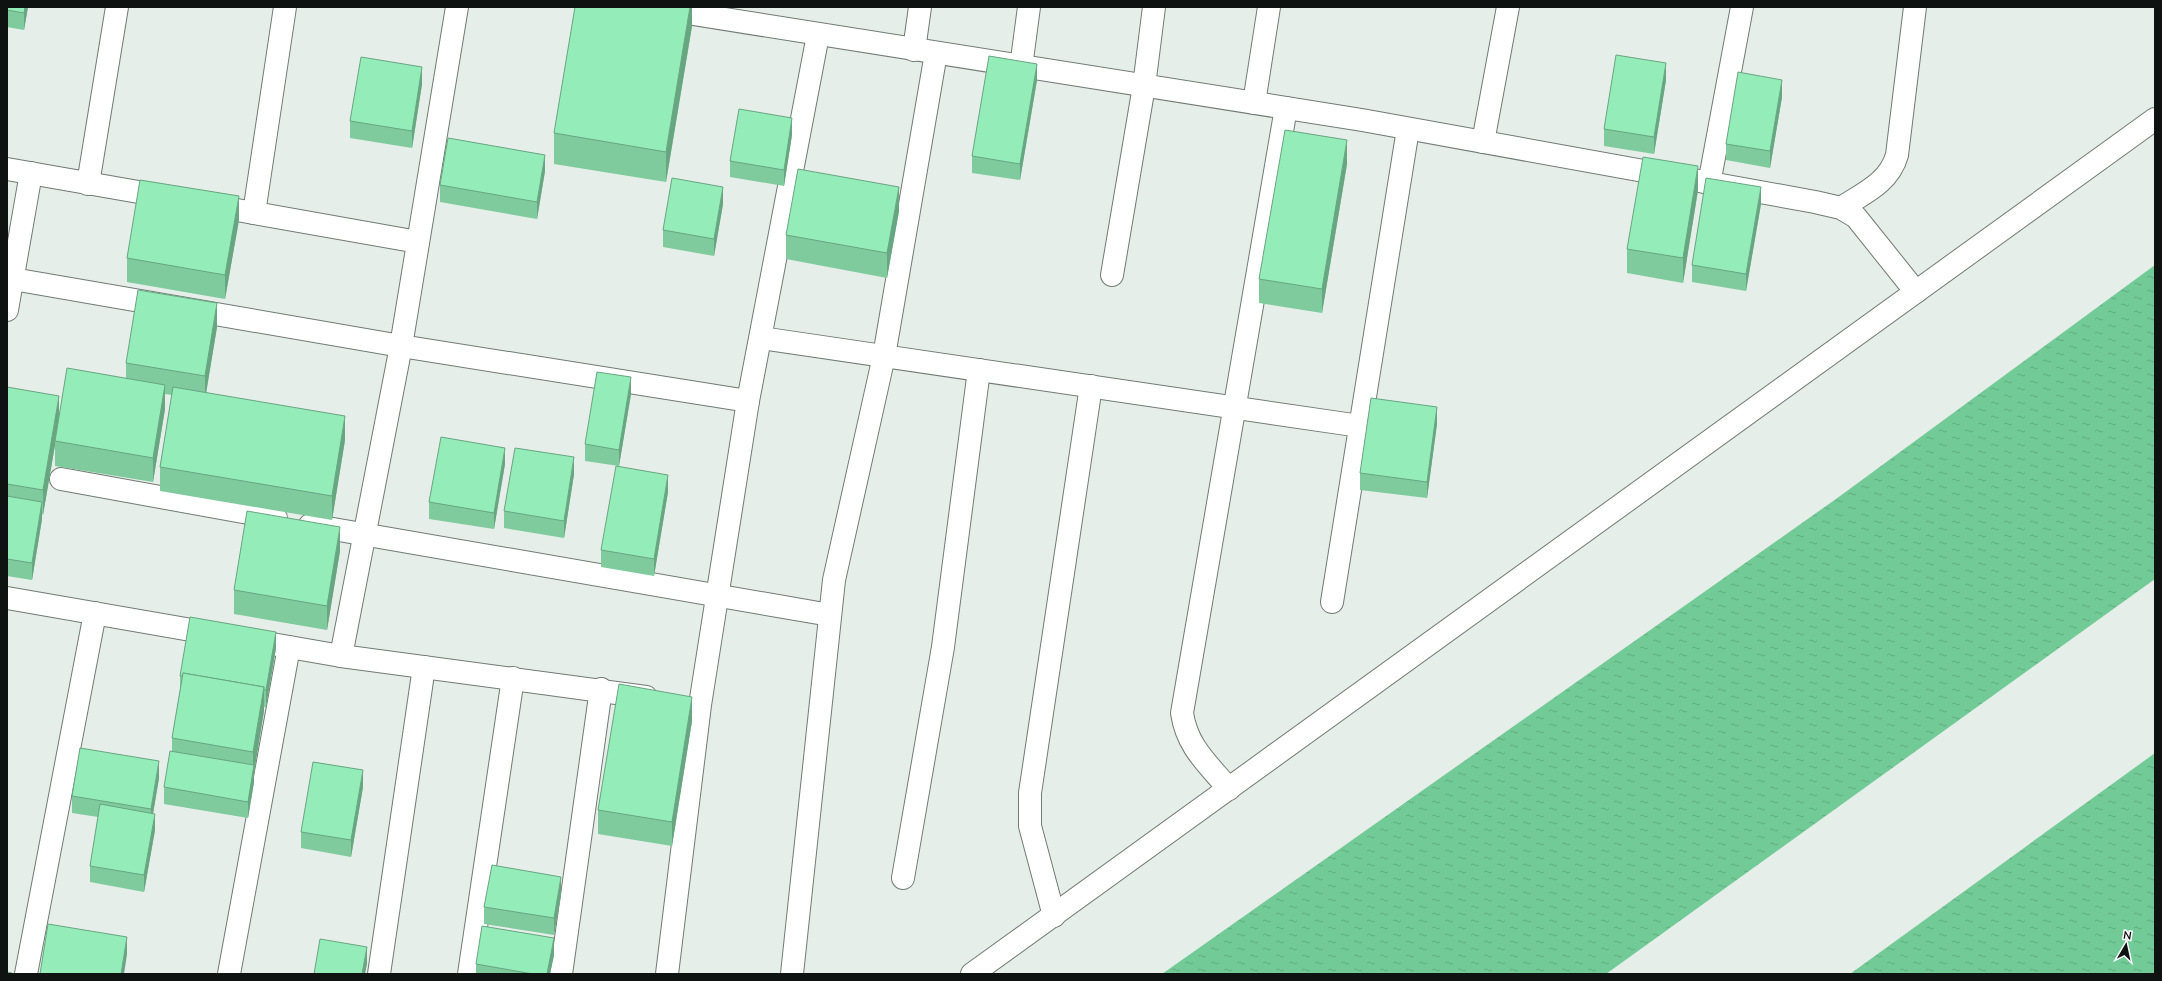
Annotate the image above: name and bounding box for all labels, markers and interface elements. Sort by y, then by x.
north arrow [2106,925,2146,965]
text: N [2122,928,2133,943]

